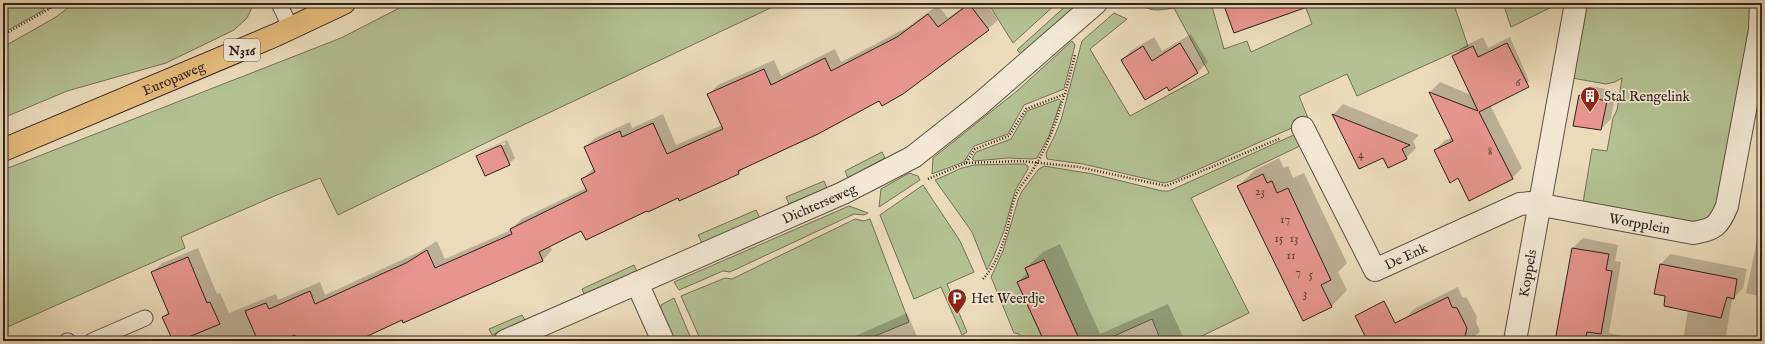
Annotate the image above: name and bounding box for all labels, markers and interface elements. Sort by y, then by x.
road number: N316 [224,39,260,61]
street label: Europaweg [140,58,208,100]
house number: 6 [1515,75,1521,90]
building icon: Stal Rengelink [1579,85,1601,113]
place label: Stal Rengelink [1604,88,1690,106]
house number: 8 [1488,144,1493,159]
house number: 4 [1358,147,1364,162]
street label: Dichterseweg [780,179,860,228]
house number: 23 [1255,184,1265,199]
street label: Worpplein [1607,210,1672,239]
house number: 17 [1280,212,1290,227]
house number: 15 [1275,231,1284,246]
house number: 13 [1290,231,1298,246]
street label: De Enk [1382,239,1431,275]
house number: 11 [1287,248,1295,263]
street label: Koppels [1515,248,1541,299]
house number: 7 [1295,265,1301,280]
house number: 5 [1309,267,1314,282]
house number: 3 [1303,286,1307,301]
parking icon: Het Weerdje [946,287,968,315]
place label: Het Weerdje [971,290,1046,308]

